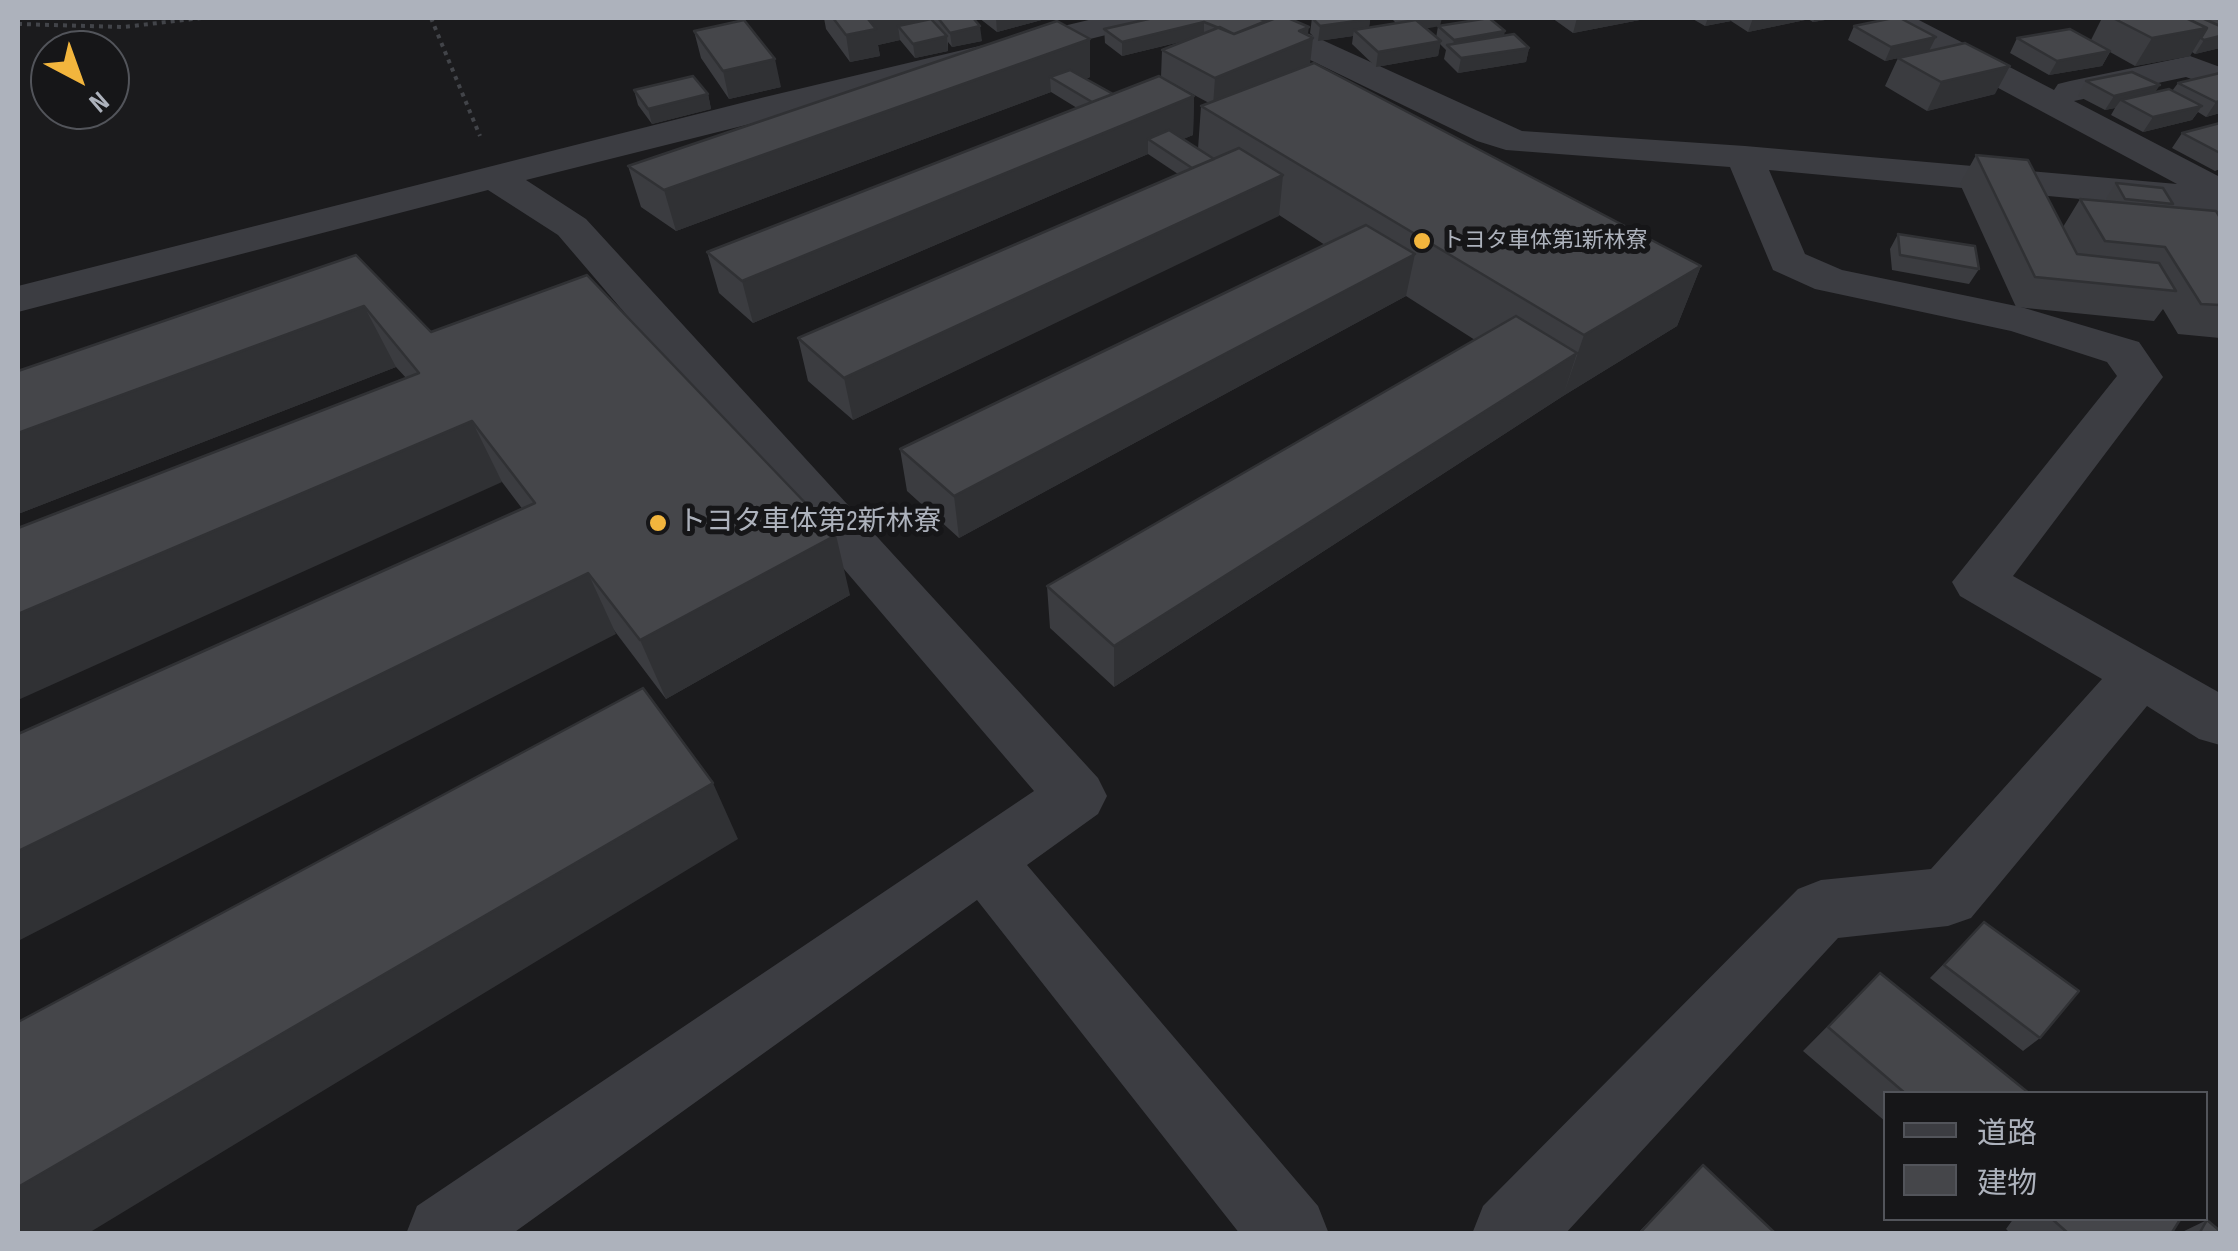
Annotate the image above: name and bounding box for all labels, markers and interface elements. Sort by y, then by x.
north arrow [30,30,130,130]
text: N [82,84,115,119]
place label: トヨタ車体第1新林寮 [1442,228,1648,254]
marker: トヨタ車体第1新林寮 [1411,230,1433,252]
place label: トヨタ車体第2新林寮 [678,506,942,540]
marker: トヨタ車体第2新林寮 [647,512,669,534]
legend [1883,1091,2208,1221]
text: 道路 [1977,1116,2037,1152]
text: 建物 [1977,1166,2037,1202]

